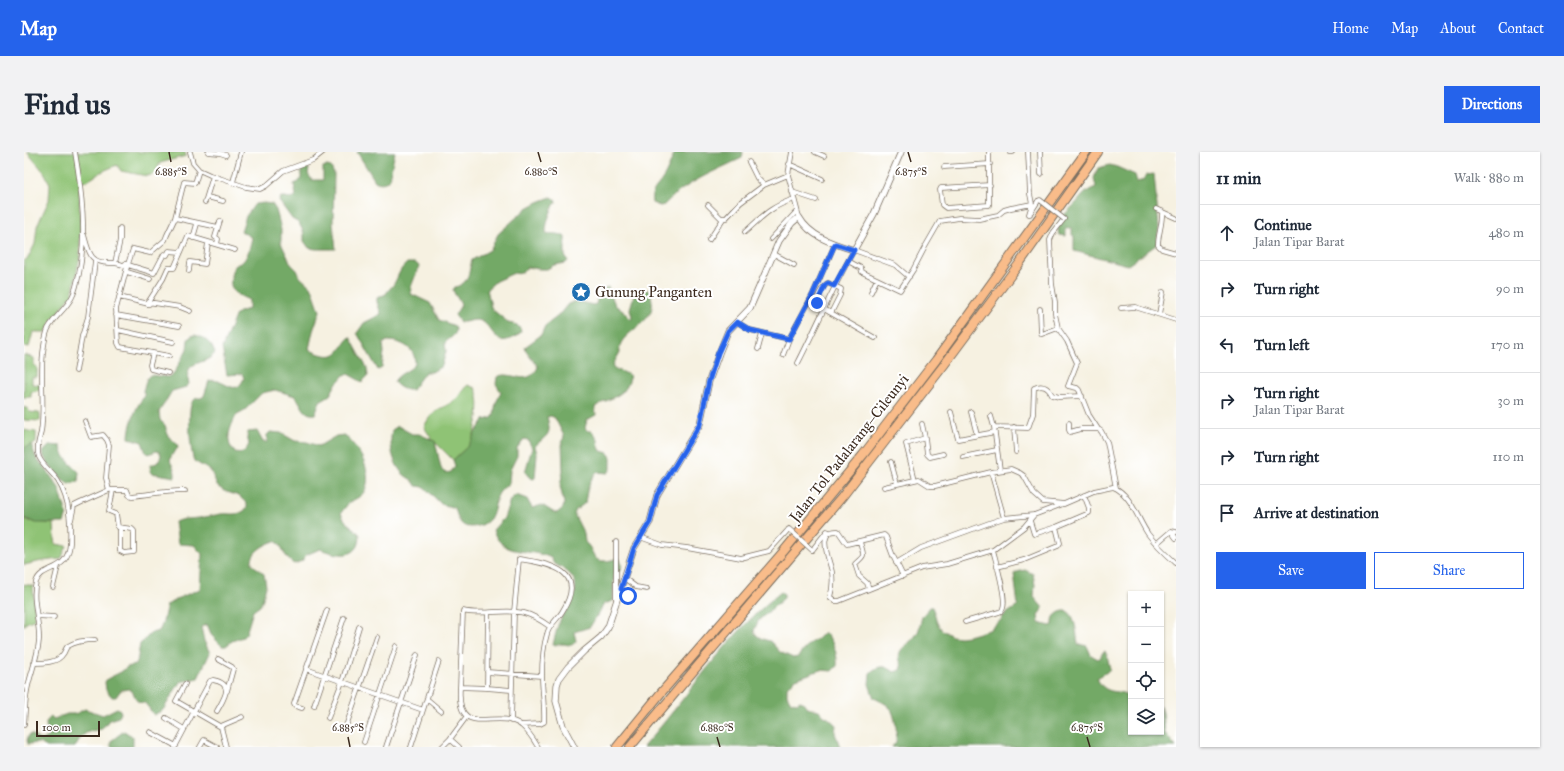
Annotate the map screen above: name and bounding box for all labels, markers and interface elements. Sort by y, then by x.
text: Map [20,17,57,40]
text: Home [1332,20,1369,37]
text: Map [1391,20,1418,37]
text: About [1440,20,1476,37]
text: Contact [1498,20,1544,37]
button: Directions [1444,86,1540,123]
text: Find us [24,87,110,122]
text: 6.885°S [155,166,187,178]
text: 6.880°S [524,166,558,178]
text: 6.875°S [895,166,927,178]
text: 11 min [1216,168,1261,189]
text: Walk · 880 m [1454,170,1524,186]
text: Continue [1254,216,1312,234]
icon: ahead [1216,222,1238,244]
text: 480 m [1489,225,1524,241]
text: Jalan Tipar Barat [1254,234,1345,250]
icon: right [1216,278,1238,300]
text: Turn right [1254,280,1319,298]
place icon: Gunung Panganten [570,281,592,303]
text: 90 m [1496,281,1524,297]
place label: Gunung Panganten [595,283,712,301]
route end [808,294,826,312]
icon: left [1216,334,1238,356]
text: Turn left [1254,336,1310,354]
text: 170 m [1491,337,1524,353]
street label: Jalan Tol Padalarang–Cileunyi [784,370,913,528]
text: Turn right [1254,384,1319,402]
icon: right [1216,390,1238,412]
text: 30 m [1498,393,1524,409]
text: Jalan Tipar Barat [1254,402,1345,418]
icon: right [1216,446,1238,468]
text: Turn right [1254,448,1319,466]
text: 110 m [1492,449,1524,465]
icon: arrive [1216,502,1238,524]
text: Arrive at destination [1254,504,1379,522]
button: Save [1216,552,1366,589]
button: Share [1374,552,1524,589]
route start [619,587,637,605]
map controls [1128,591,1164,735]
button: + [1128,591,1164,627]
button: − [1128,627,1164,663]
button: locate [1128,663,1164,699]
button: layers [1128,699,1164,735]
scale bar [36,719,100,738]
text: 100 m [42,721,71,734]
text: 6.885°S [332,722,364,734]
text: 6.880°S [700,722,734,734]
text: 6.875°S [1071,722,1103,734]

